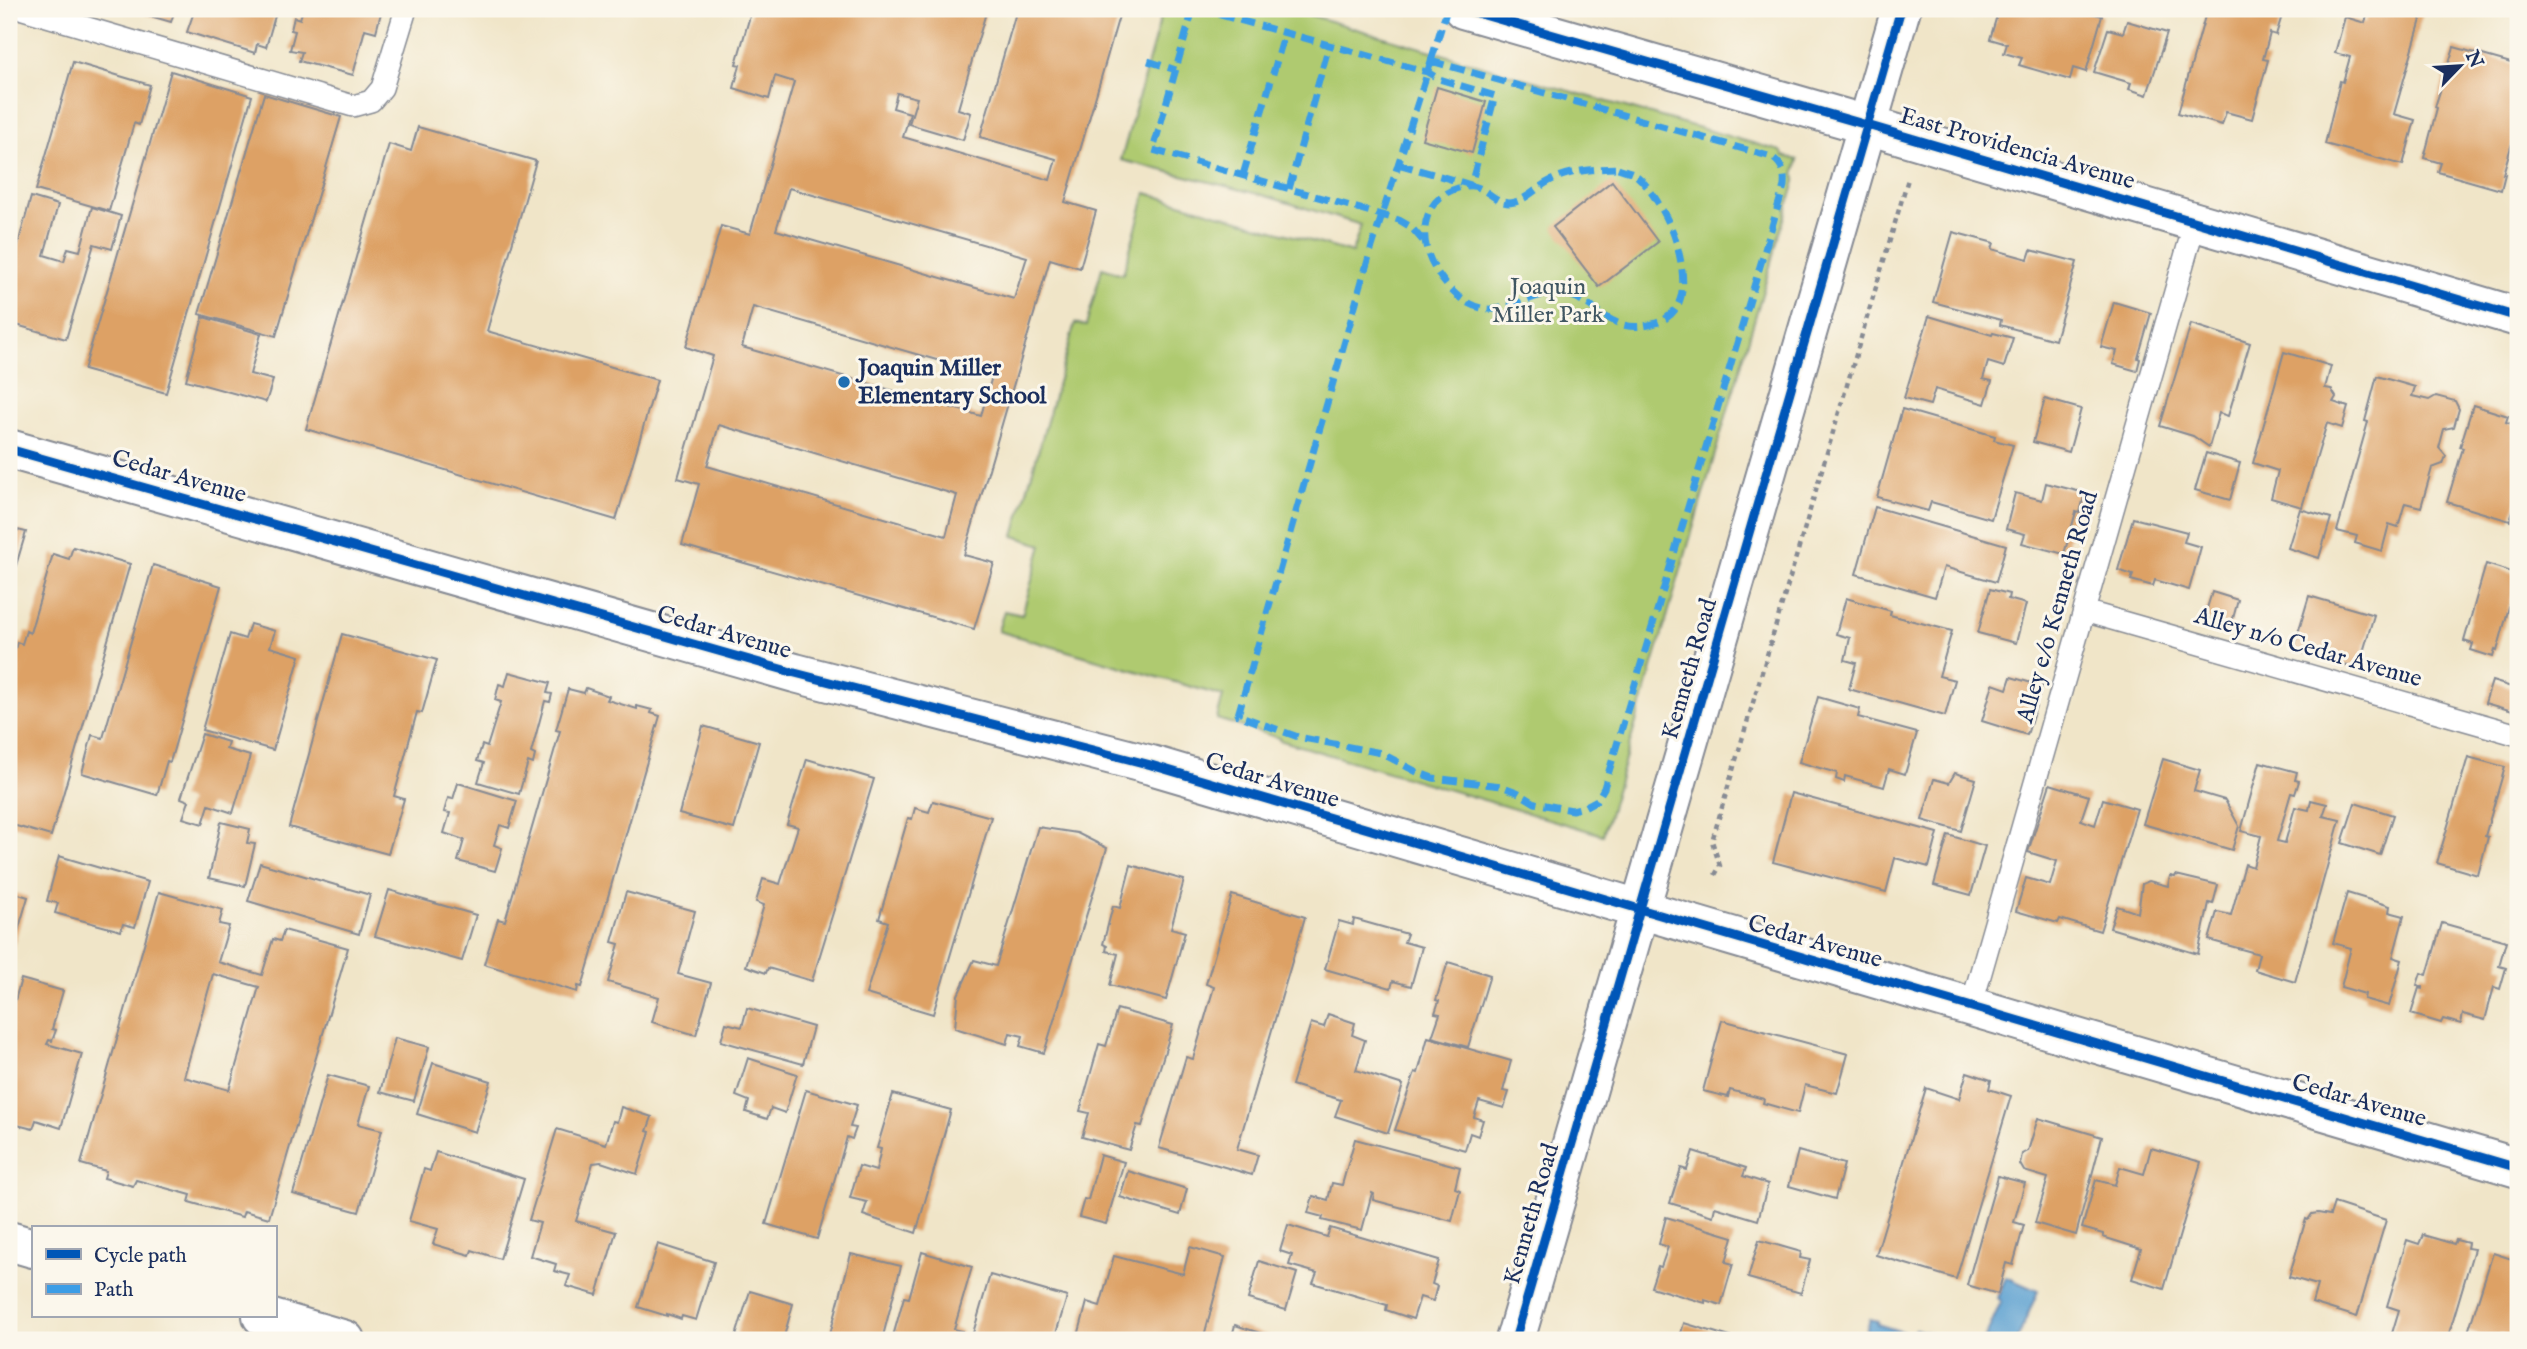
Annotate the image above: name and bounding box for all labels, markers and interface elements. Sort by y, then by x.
north arrow [2426,32,2496,102]
text: N [2459,46,2488,73]
street label: East Providencia Avenue [1896,101,2138,197]
park label: Joaquin Miller Park [1492,272,1605,331]
place label: Joaquin Miller Elementary School [855,353,1047,412]
marker: Joaquin Miller Elementary School [836,374,852,390]
street label: Cedar Avenue [108,443,250,511]
street label: Alley e/o Kenneth Road [2010,487,2106,728]
street label: Kenneth Road [1655,595,1725,743]
street label: Cedar Avenue [653,599,795,667]
street label: Alley n/o Cedar Avenue [2190,600,2425,695]
street label: Cedar Avenue [1201,746,1343,816]
street label: Cedar Avenue [1744,908,1886,976]
street label: Cedar Avenue [2288,1067,2430,1135]
street label: Kenneth Road [1497,1140,1567,1288]
legend [32,1226,276,1318]
text: Cycle path [94,1243,187,1270]
text: Path [94,1277,133,1304]

